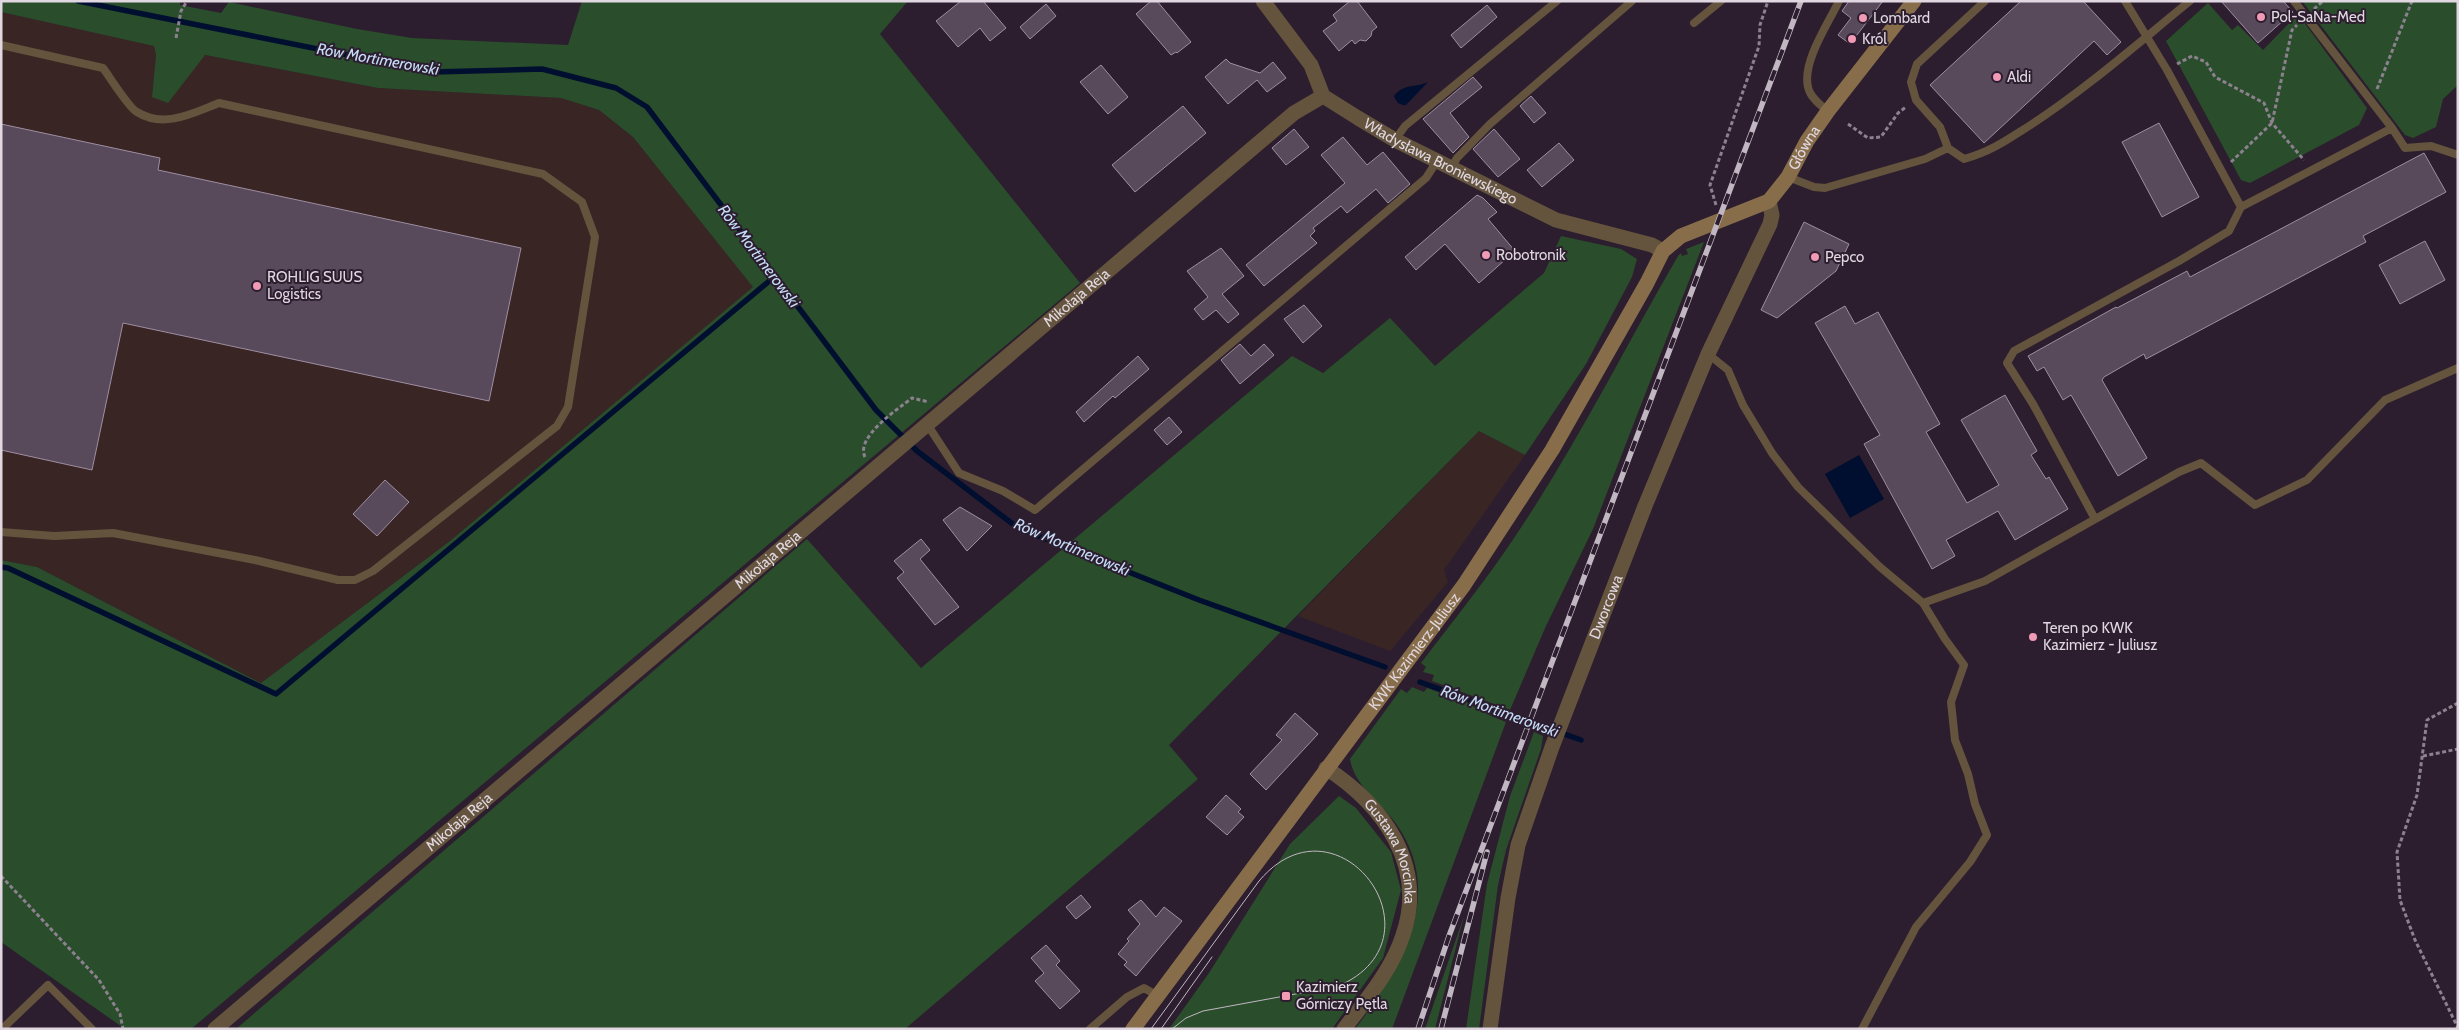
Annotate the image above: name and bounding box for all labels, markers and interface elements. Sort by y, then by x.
place label: Pol-SaNa-Med [2271,8,2365,26]
place label: Lombard [1873,9,1930,27]
marker: Pol-SaNa-Med [2255,11,2267,23]
marker: Lombard [1857,12,1869,24]
place label: Król [1862,30,1887,48]
marker: Król [1846,33,1858,45]
water label: Rów Mortimerowski [315,39,441,79]
place label: Aldi [2007,68,2031,86]
marker: Aldi [1991,71,2003,83]
street label: Władysława Broniewskiego [1360,114,1520,208]
street label: Główna [1784,121,1824,173]
water label: Rów Mortimerowski [714,201,804,312]
place label: Robotronik [1496,246,1566,264]
place label: Pepco [1825,248,1864,266]
marker: Robotronik [1480,249,1492,261]
marker: Pepco [1809,251,1821,263]
street label: Mikołaja Reja [1040,264,1114,331]
place label: ROHLIG SUUS Logistics [267,268,362,303]
marker: ROHLIG SUUS Logistics [251,280,263,292]
water label: Rów Mortimerowski [1011,514,1133,580]
street label: Mikołaja Reja [731,526,805,593]
street label: Dworcowa [1586,572,1627,642]
street label: KWK Kazimierz-Juliusz [1365,589,1464,714]
place label: Teren po KWK Kazimierz - Juliusz [2043,619,2157,654]
marker: Teren po KWK Kazimierz - Juliusz [2027,631,2039,643]
water label: Rów Mortimerowski [1438,681,1562,741]
street label: Mikołaja Reja [422,788,496,855]
street label: Gustawa Morcinka [1360,795,1419,905]
place label: Kazimierz Górniczy Pętla [1296,978,1388,1013]
marker: Kazimierz Górniczy Pętla [1280,990,1292,1002]

